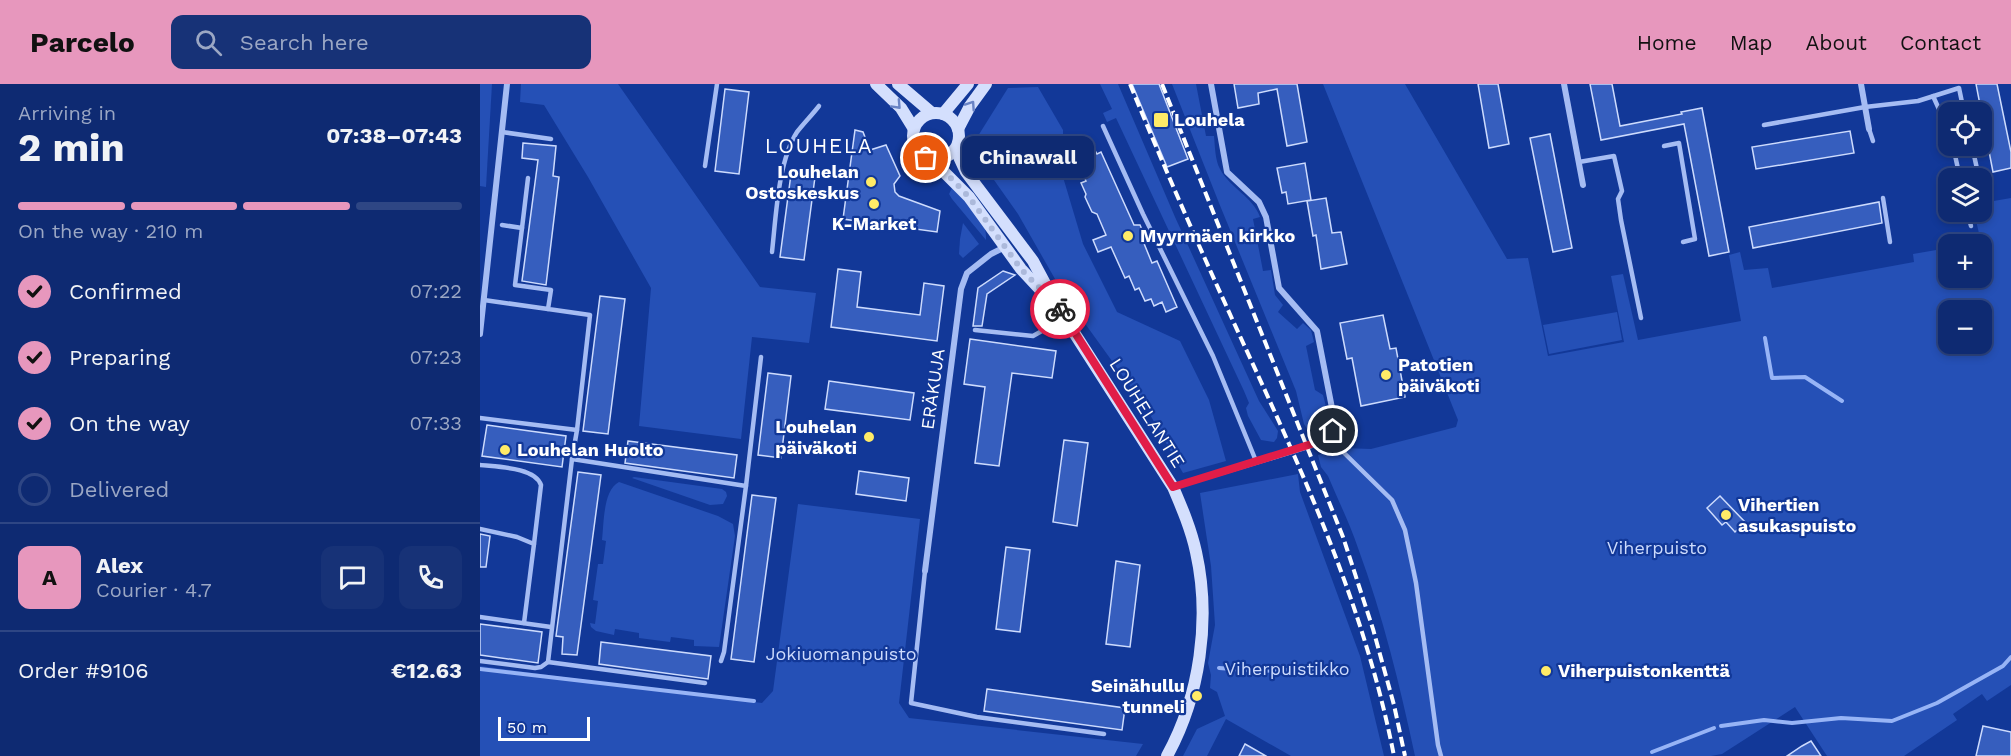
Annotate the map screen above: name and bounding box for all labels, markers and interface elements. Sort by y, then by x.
search box [171,15,591,69]
text: Parcelo [30,26,135,59]
icon: search [192,26,225,59]
text: Search here [240,30,369,55]
text: Home [1637,30,1697,55]
text: Map [1730,30,1773,55]
text: About [1806,30,1867,55]
text: Contact [1900,30,1981,55]
one-way arrow [890,98,901,109]
text: Arriving in [18,101,116,125]
one-way arrow [964,101,975,112]
map controls [1938,102,1992,354]
button: locate [1938,102,1992,156]
place label: Louhela [1174,109,1245,130]
marker: Louhela [1152,111,1170,129]
text: 07:38–07:43 [326,123,462,148]
text: 2 min [18,125,125,170]
pin [900,132,951,183]
district label: LOUHELA [765,133,873,158]
callout: Chinawall [962,137,1094,179]
icon: bag [909,141,942,174]
text: Chinawall [979,145,1077,169]
place label: Louhelan Ostoskeskus [745,161,859,203]
button: layers [1938,168,1992,222]
marker: Louhelan Ostoskeskus [864,175,878,189]
marker: K-Market [867,197,881,211]
place label: K-Market [832,213,916,234]
text: On the way · 210 m [18,219,203,243]
place label: Myyrmäen kirkko [1140,225,1295,246]
marker: Myyrmäen kirkko [1121,229,1135,243]
button: + [1938,234,1992,288]
icon: check [18,275,51,308]
text: Confirmed [69,279,182,304]
text: 07:22 [410,279,462,303]
courier [1030,279,1090,339]
icon: bike [1044,293,1077,326]
button: − [1938,300,1992,354]
icon: check [18,341,51,374]
text: Preparing [69,345,170,370]
text: 07:23 [410,345,462,369]
street label: ERÄKUJA [916,347,949,431]
street label: LOUHELANTIE [1105,354,1189,471]
place label: Patotien päiväkoti [1398,354,1480,396]
marker: Patotien päiväkoti [1379,368,1393,382]
pin [1307,405,1358,456]
icon: check [18,407,51,440]
text: On the way [69,411,190,436]
text: 07:33 [410,411,462,435]
icon: home [1316,414,1349,447]
place label: Louhelan päiväkoti [775,416,857,458]
marker: Louhelan päiväkoti [862,430,876,444]
place label: Louhelan Huolto [517,439,664,460]
marker: Louhelan Huolto [498,443,512,457]
text: Delivered [69,477,169,502]
place label: Vihertien asukaspuisto [1738,494,1856,536]
marker: Vihertien asukaspuisto [1719,508,1733,522]
park label: Viherpuisto [1607,537,1707,558]
button: chat [321,546,384,609]
button: phone [399,546,462,609]
text: Alex [96,553,143,578]
text: A [42,565,57,590]
text: Courier · 4.7 [96,578,212,602]
park label: Jokiuomanpuisto [765,643,917,664]
text: Order #9106 [18,658,149,683]
text: €12.63 [391,658,462,683]
park label: Viherpuistikko [1224,658,1350,679]
place label: Viherpuistonkenttä [1558,660,1730,681]
marker: Viherpuistonkenttä [1539,664,1553,678]
place label: Seinähullu tunneli [1091,675,1185,717]
marker: Seinähullu tunneli [1190,689,1204,703]
scale bar [498,714,590,742]
text: 50 m [507,718,547,737]

